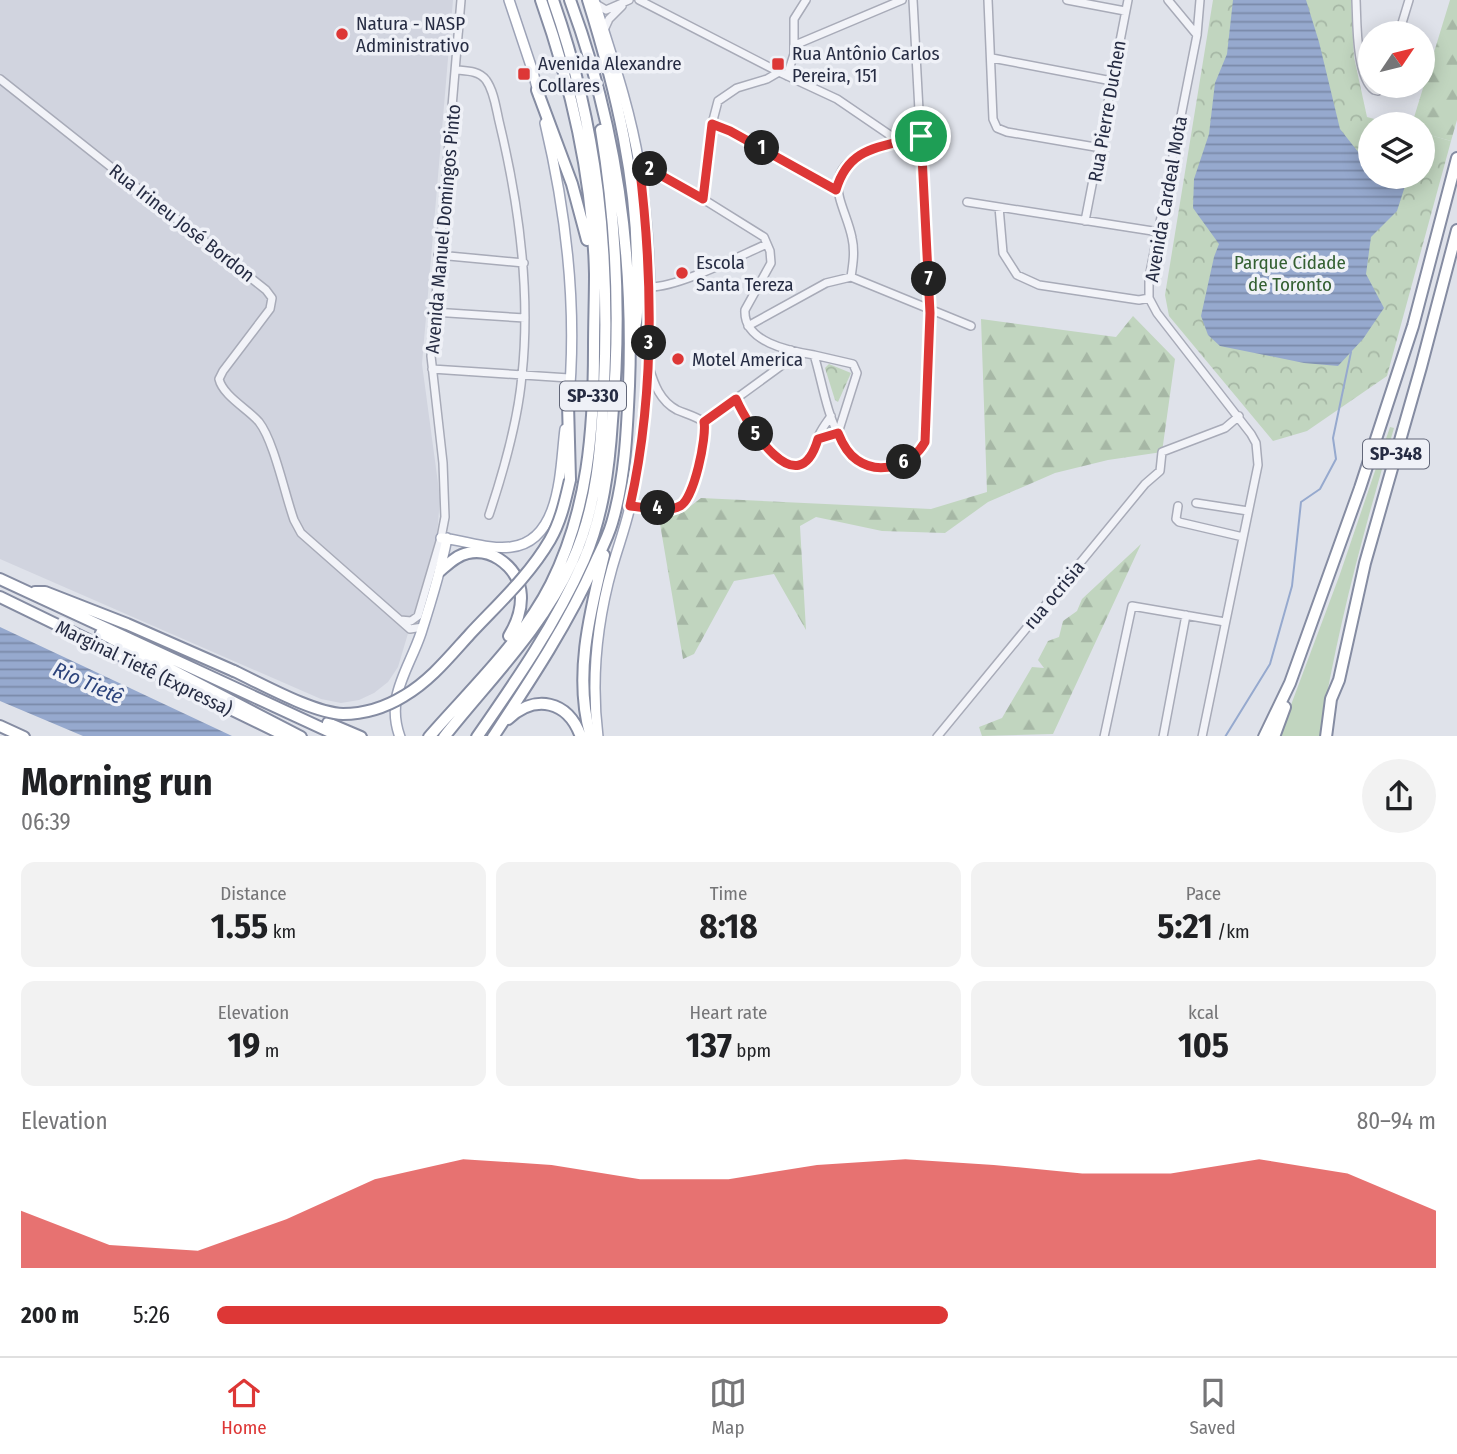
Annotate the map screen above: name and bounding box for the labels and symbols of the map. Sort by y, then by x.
place label: Natura - NASP Administrativo [356,12,469,57]
north arrow [1358,21,1435,98]
marker: Natura - NASP Administrativo [334,26,350,42]
street label: Rua Pierre Duchen [1083,38,1131,184]
place label: Rua Antônio Carlos Pereira, 151 [792,42,940,87]
place label: Avenida Alexandre Collares [538,52,682,97]
marker: Rua Antônio Carlos Pereira, 151 [770,56,786,72]
marker: Avenida Alexandre Collares [516,66,532,82]
street label: Avenida Manuel Domingos Pinto [421,103,465,355]
pin [891,106,951,166]
street label: Avenida Cardeal Mota [1140,114,1192,284]
pin: 1 [744,130,780,166]
pin: 2 [632,152,668,186]
street label: Rua Irineu José Bordon [105,159,259,287]
place label: Escola Santa Tereza [696,251,794,296]
park label: Parque Cidade de Toronto [1234,251,1346,296]
pin: 7 [912,262,946,296]
marker: Escola Santa Tereza [674,265,690,281]
pin: 3 [632,326,666,360]
place label: Motel America [692,348,803,371]
marker: Motel America [670,351,686,367]
road number: SP-330 [560,382,626,410]
pin: 5 [738,416,774,452]
road number: SP-348 [1363,440,1429,468]
pin: 6 [886,444,922,480]
pin: 4 [640,490,676,526]
street label: rua ocrisia [1019,556,1089,634]
street label: Marginal Tietê (Expressa) [52,615,236,721]
water label: Rio Tietê [49,656,127,710]

